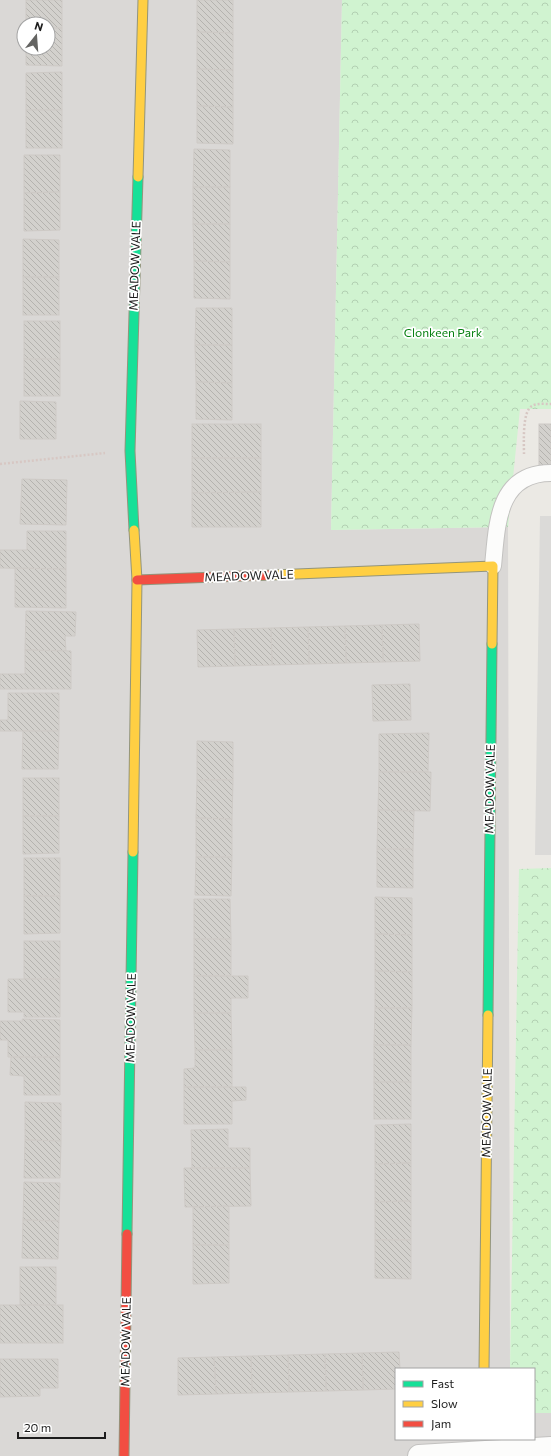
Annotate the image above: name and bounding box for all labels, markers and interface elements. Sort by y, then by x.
north arrow [16,16,56,56]
text: N [33,19,45,33]
street label: MEADOW VALE [125,221,143,311]
park label: Clonkeen Park [404,325,483,339]
street label: MEADOW VALE [204,566,294,584]
street label: MEADOW VALE [481,744,497,834]
street label: MEADOW VALE [122,973,138,1063]
street label: MEADOW VALE [478,1068,494,1158]
street label: MEADOW VALE [117,1297,133,1387]
legend [395,1368,535,1440]
text: Fast [431,1376,454,1390]
text: Slow [431,1396,458,1410]
scale bar [18,1414,105,1440]
text: Jam [431,1416,451,1431]
text: 20 m [24,1420,51,1434]

